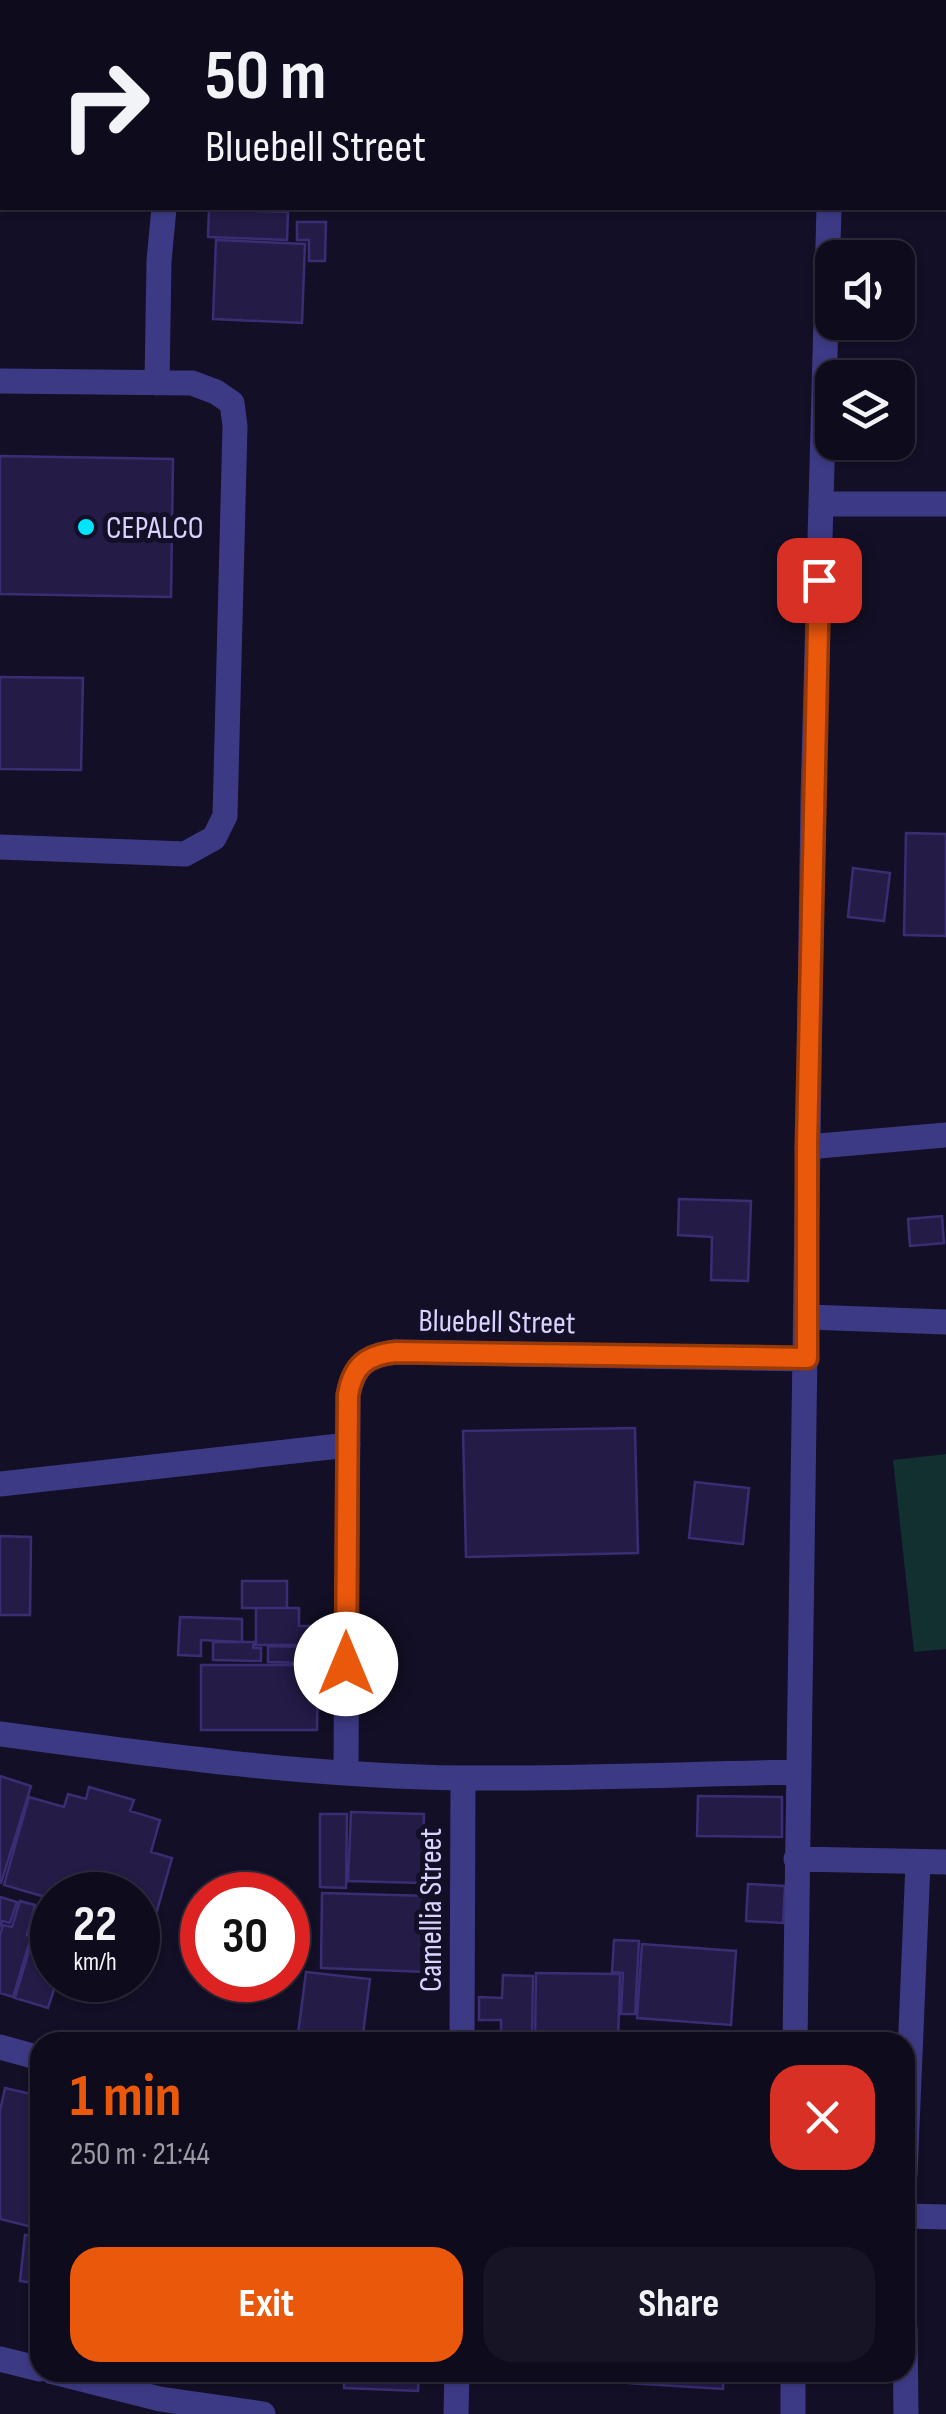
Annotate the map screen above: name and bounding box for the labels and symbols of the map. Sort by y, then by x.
place label: CEPALCO [106,509,204,548]
marker: CEPALCO [75,516,97,538]
pin [777,538,862,623]
street label: Bluebell Street [418,1302,576,1343]
position arrow [294,1612,398,1716]
street label: Camellia Street [412,1828,451,1992]
speed limit sign: 30 [180,1872,310,2002]

